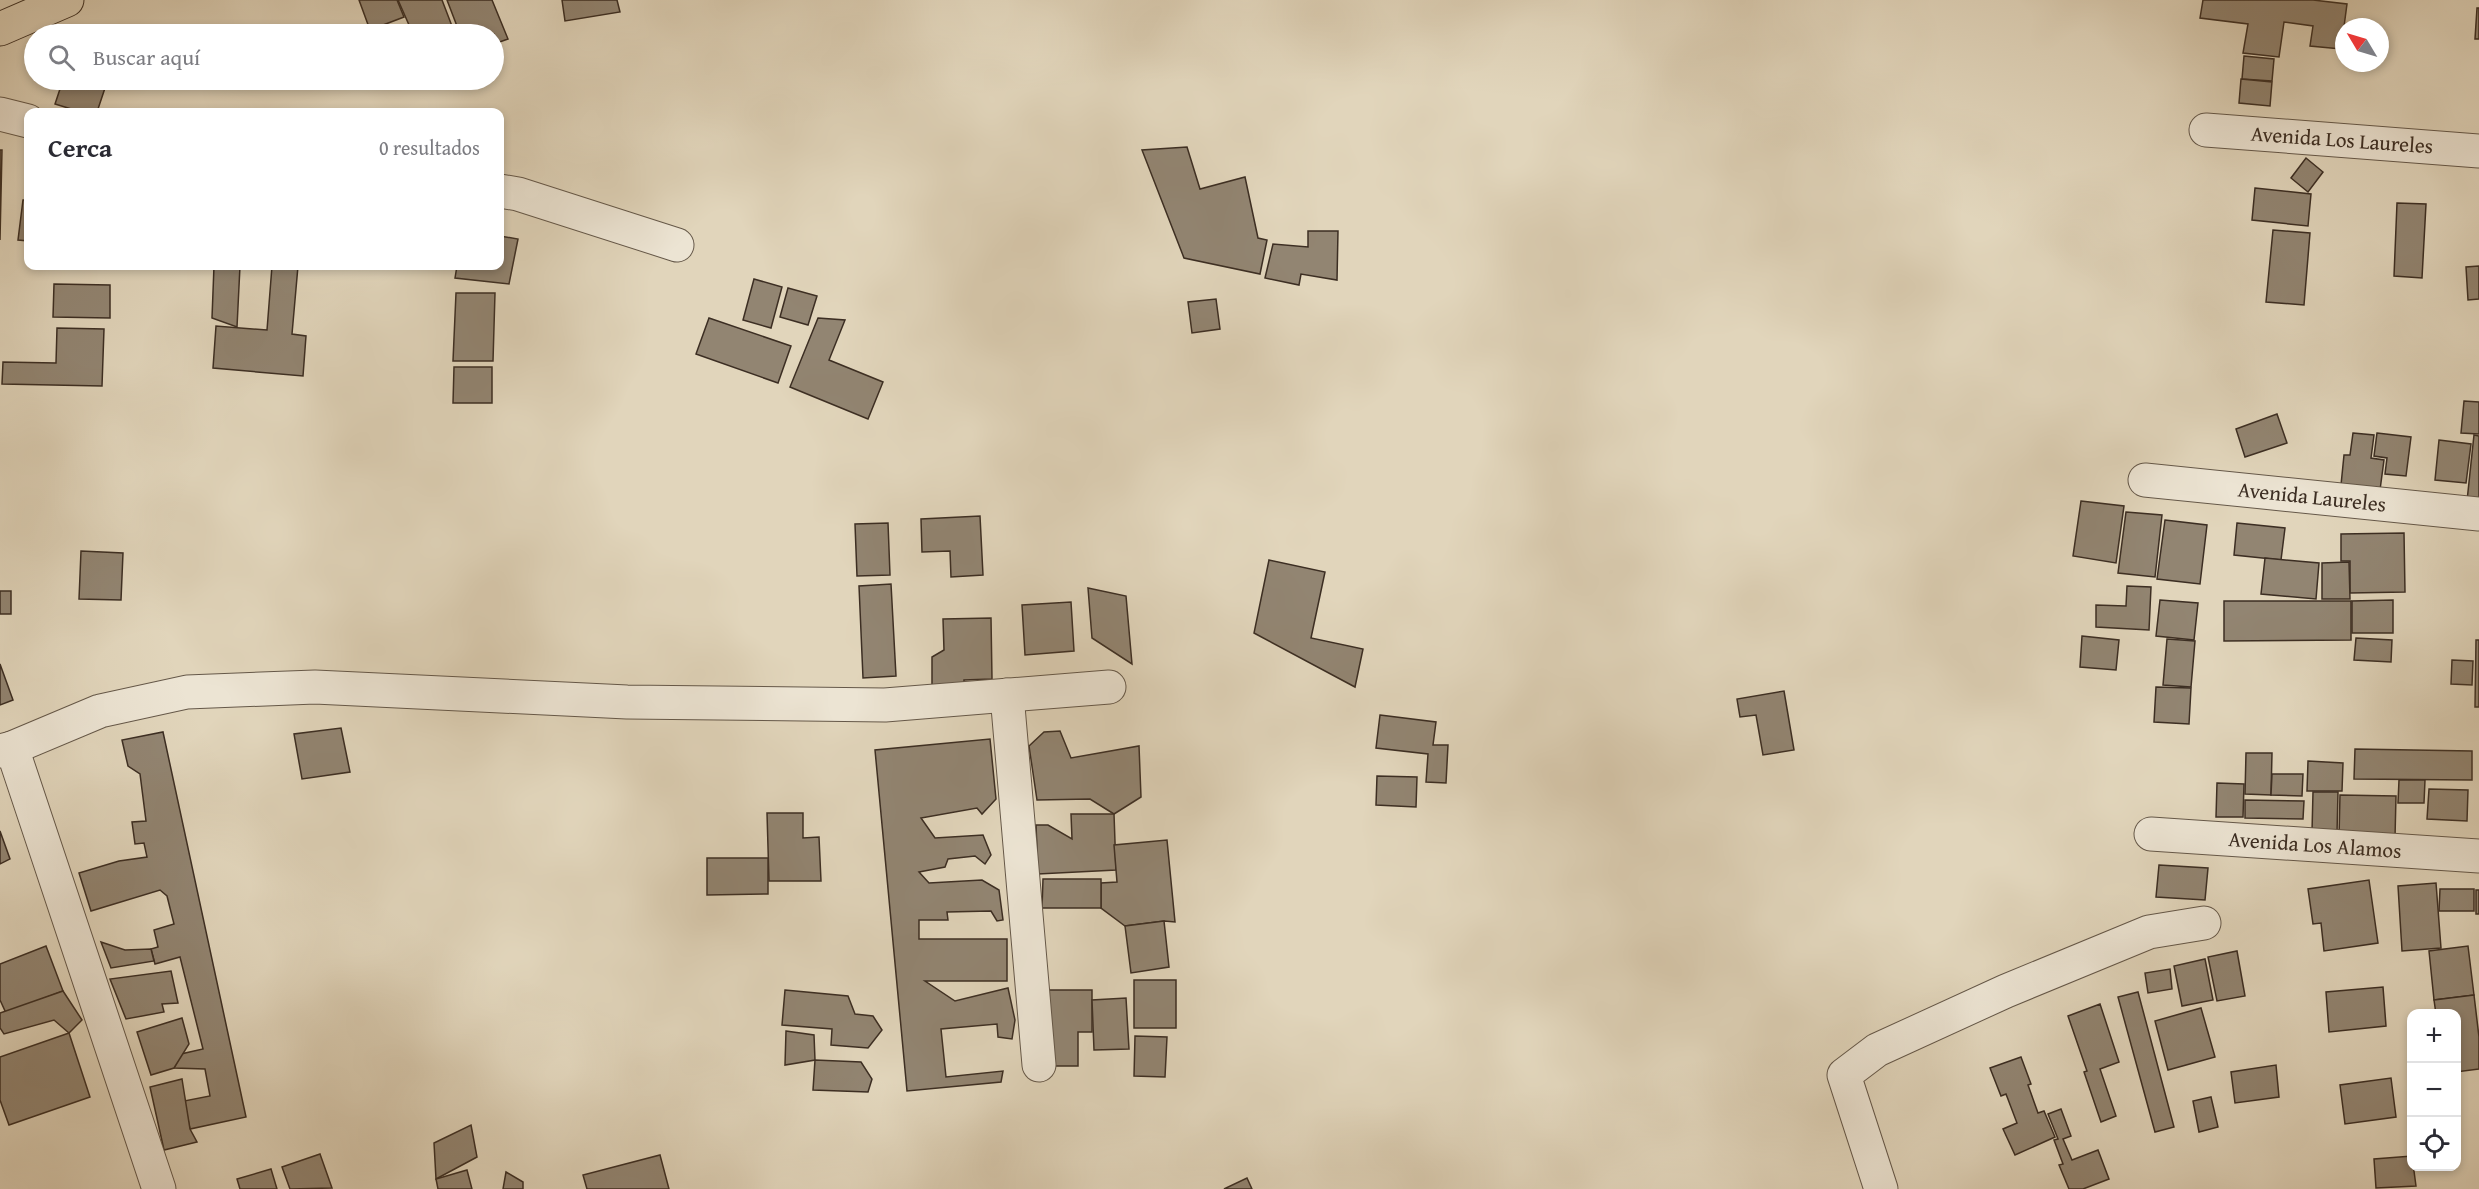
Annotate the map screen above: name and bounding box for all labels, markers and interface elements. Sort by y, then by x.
north arrow [2335,18,2389,72]
search box [24,24,504,90]
icon: search [45,41,78,74]
text: Buscar aquí [93,41,200,73]
street label: Avenida Los Laureles [2250,118,2434,161]
text: Cerca [48,128,112,167]
text: 0 resultados [379,133,480,162]
street label: Avenida Laureles [2236,473,2388,520]
street label: Avenida Los Alamos [2227,823,2403,866]
map controls [2407,1009,2461,1171]
button: + [2407,1009,2461,1063]
button: − [2407,1063,2461,1117]
button: locate [2407,1117,2461,1171]

